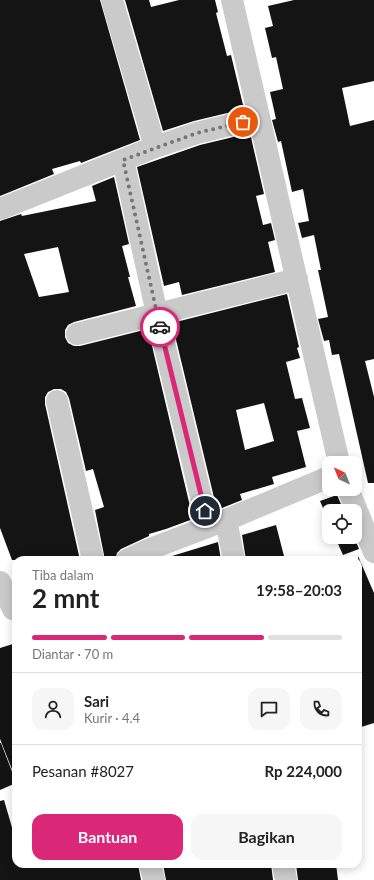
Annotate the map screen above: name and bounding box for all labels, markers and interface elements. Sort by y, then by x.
pin [226,105,260,139]
icon: bag [232,111,254,133]
courier [140,307,180,347]
icon: car [149,316,171,338]
north arrow [322,456,362,496]
map controls [322,456,362,544]
pin [188,494,222,528]
icon: home [194,500,216,522]
button: locate [322,504,362,544]
text: Tiba dalam [32,567,94,583]
text: 19:58–20:03 [256,581,342,599]
text: 2 mnt [32,582,99,614]
text: Diantar · 70 m [32,646,113,662]
button: person [32,688,74,730]
button: chat [248,688,290,730]
button: phone [300,688,342,730]
text: Sari [84,692,109,710]
text: Kurir · 4.4 [84,710,140,726]
text: Pesanan #8027 [32,762,134,780]
text: Rp 224,000 [265,762,342,780]
button: Bantuan [32,814,183,860]
button: Bagikan [191,814,342,860]

